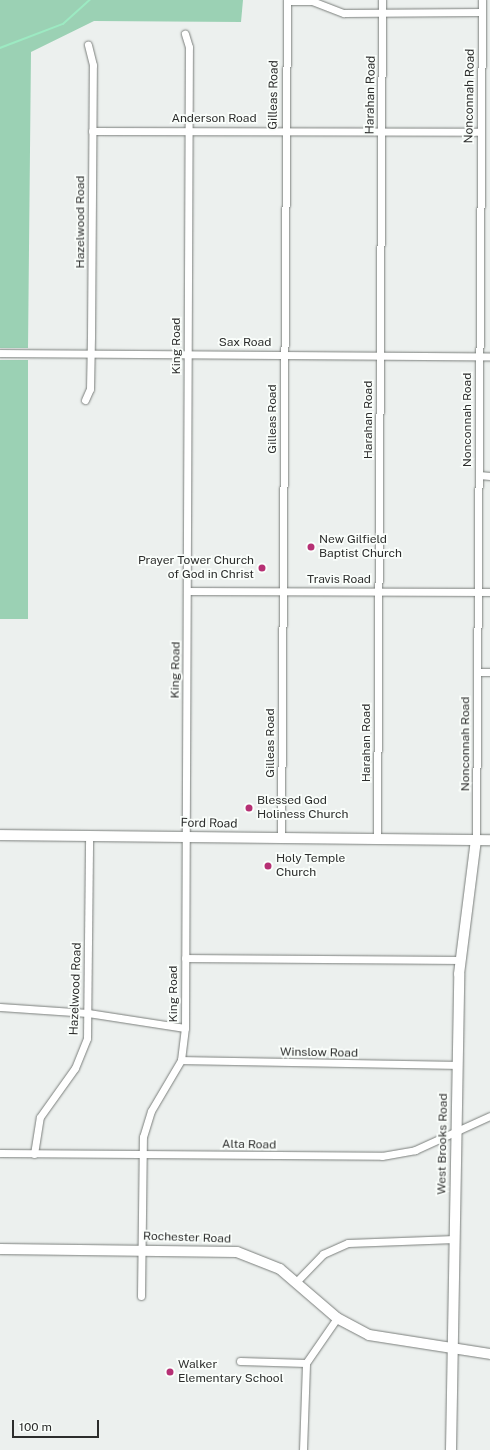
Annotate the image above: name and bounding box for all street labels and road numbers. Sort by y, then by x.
street label: Nonconnah Road [462,49,478,143]
street label: Harahan Road [363,56,379,134]
street label: Gilleas Road [266,60,282,130]
street label: Anderson Road [171,112,257,126]
street label: Hazelwood Road [74,176,88,268]
street label: King Road [170,318,184,374]
street label: Sax Road [219,336,271,350]
street label: Nonconnah Road [461,373,475,467]
street label: Harahan Road [362,381,376,459]
street label: Gilleas Road [266,384,280,454]
street label: Travis Road [307,573,371,587]
street label: King Road [168,641,184,699]
street label: Nonconnah Road [459,697,473,791]
street label: Harahan Road [360,704,374,782]
street label: Gilleas Road [264,708,278,778]
street label: Ford Road [180,816,238,832]
street label: Hazelwood Road [67,942,85,1036]
street label: King Road [167,966,181,1022]
street label: Winslow Road [280,1045,358,1061]
street label: West Brooks Road [435,1093,451,1195]
street label: Alta Road [222,1137,276,1153]
street label: Rochester Road [143,1229,231,1247]

